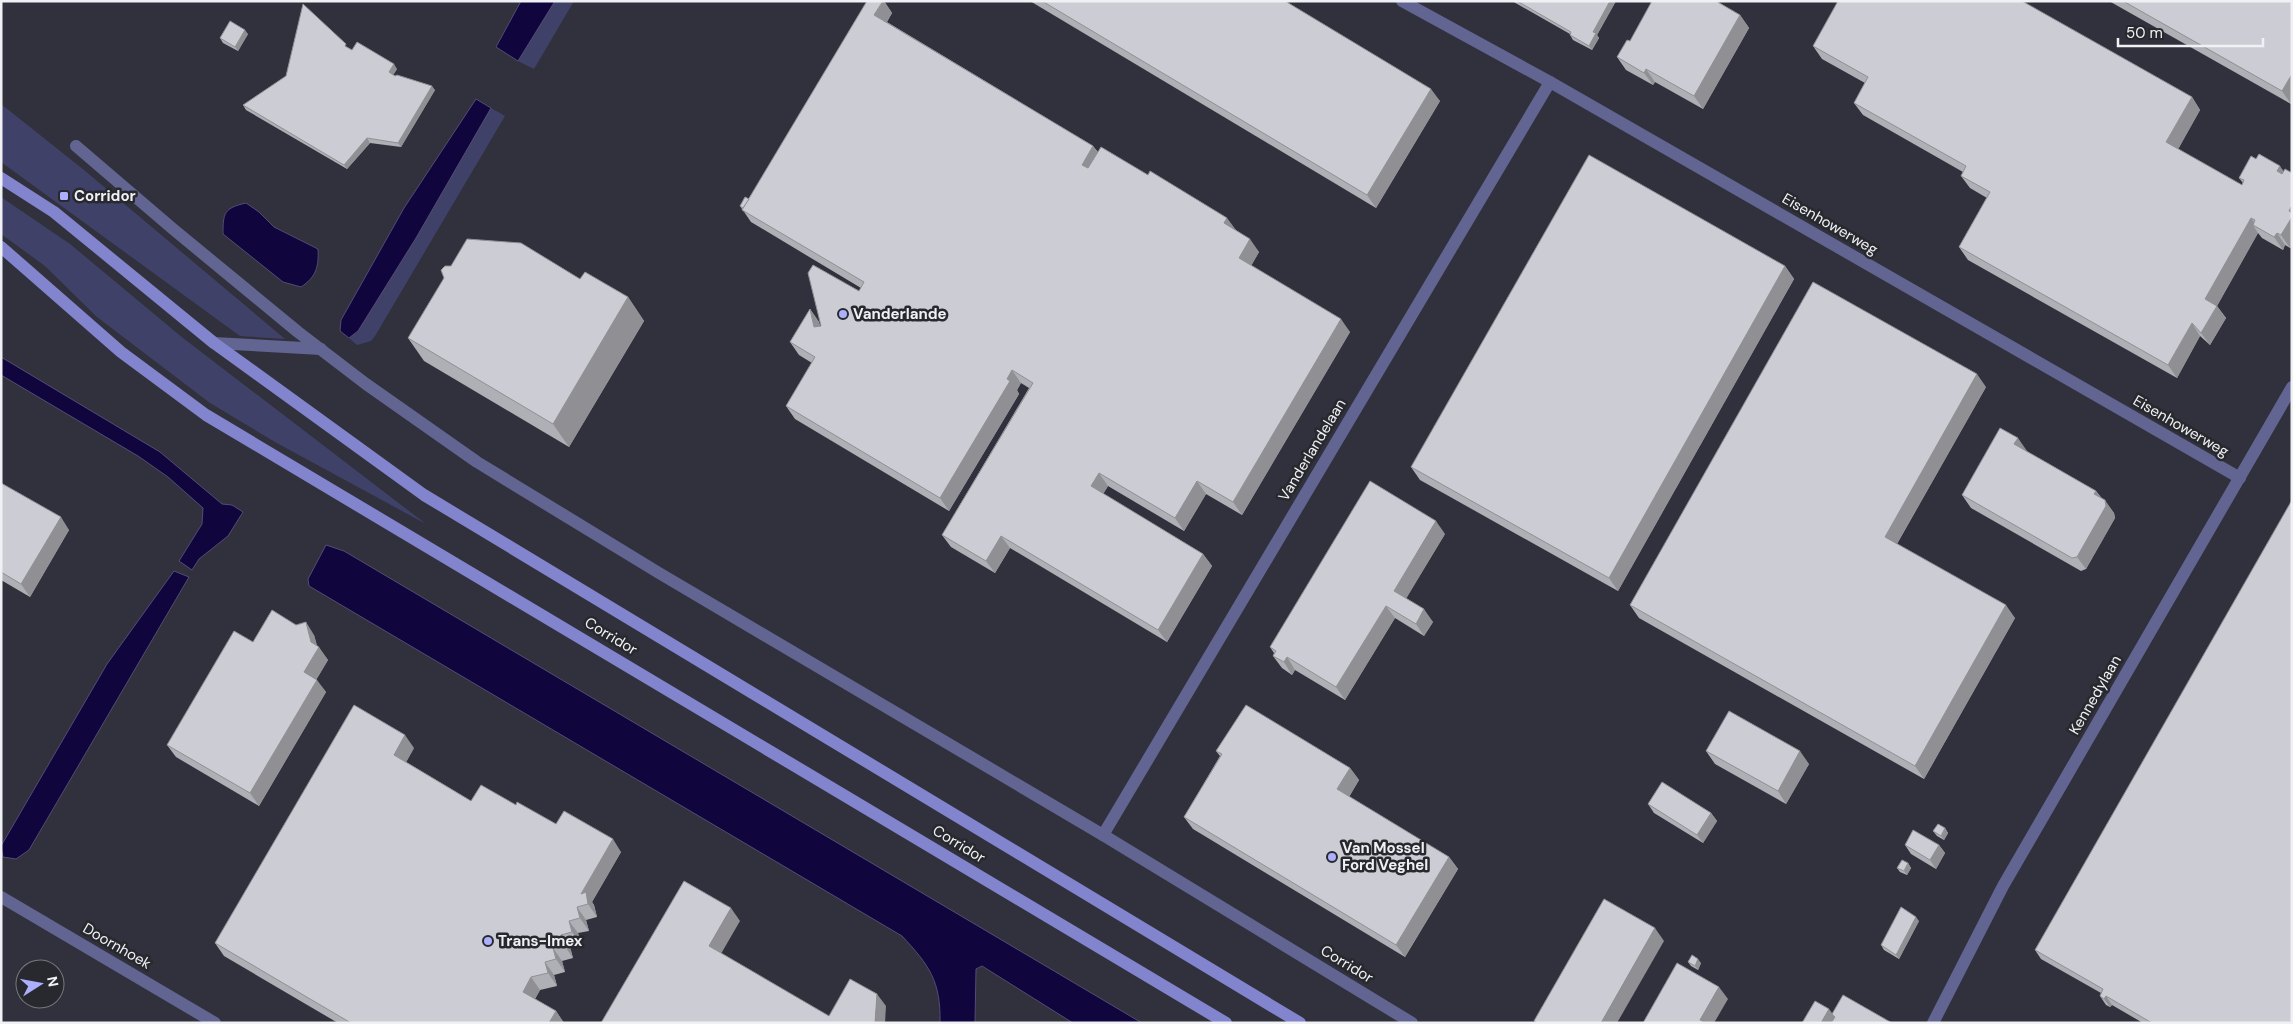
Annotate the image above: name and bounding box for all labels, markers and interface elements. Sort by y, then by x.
scale bar [2118,15,2263,47]
text: 50 m [2126,23,2163,43]
place label: Corridor [74,186,136,206]
street label: Eisenhowerweg [1779,189,1881,259]
marker: Corridor [58,190,70,202]
place label: Vanderlande [853,304,947,324]
marker: Vanderlande [837,308,849,320]
street label: Eisenhowerweg [2130,391,2232,461]
street label: Vanderlandelaan [1274,395,1350,505]
street label: Corridor [581,612,641,660]
street label: Kennedylaan [2064,652,2126,738]
street label: Corridor [929,820,989,868]
place label: Van Mossel Ford Veghel [1342,838,1428,875]
marker: Van Mossel Ford Veghel [1326,851,1338,863]
street label: Doornhoek [79,918,155,974]
place label: Trans-Imex [498,931,583,951]
marker: Trans-Imex [482,935,494,947]
street label: Corridor [1317,940,1377,988]
north arrow [15,959,65,1009]
text: N [43,975,63,988]

